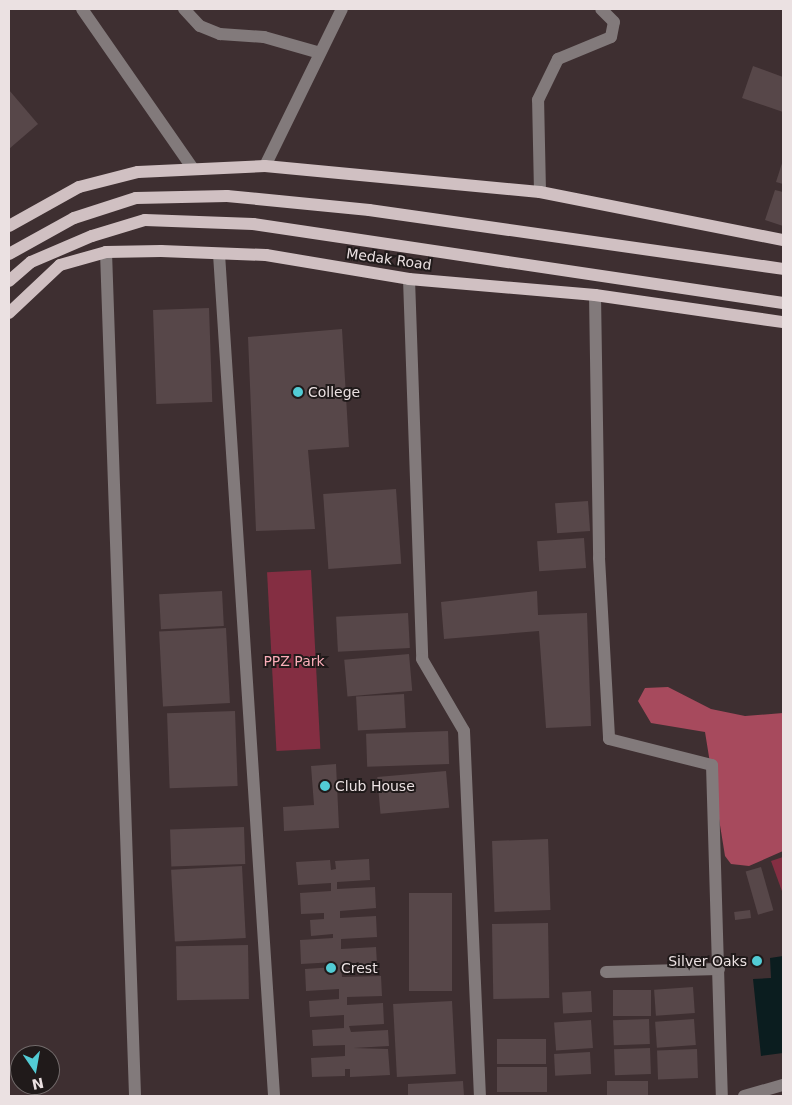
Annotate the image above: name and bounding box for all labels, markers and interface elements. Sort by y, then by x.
street label: Medak Road [345,245,433,273]
place label: College [308,384,360,400]
marker: College [292,386,304,398]
park label: PPZ Park [263,653,325,669]
place label: Club House [335,778,415,794]
marker: Club House [319,780,331,792]
place label: Silver Oaks [668,953,747,969]
marker: Silver Oaks [751,955,763,967]
place label: Crest [341,960,378,976]
marker: Crest [325,962,337,974]
north arrow [10,1045,60,1095]
text: N [31,1075,45,1093]

